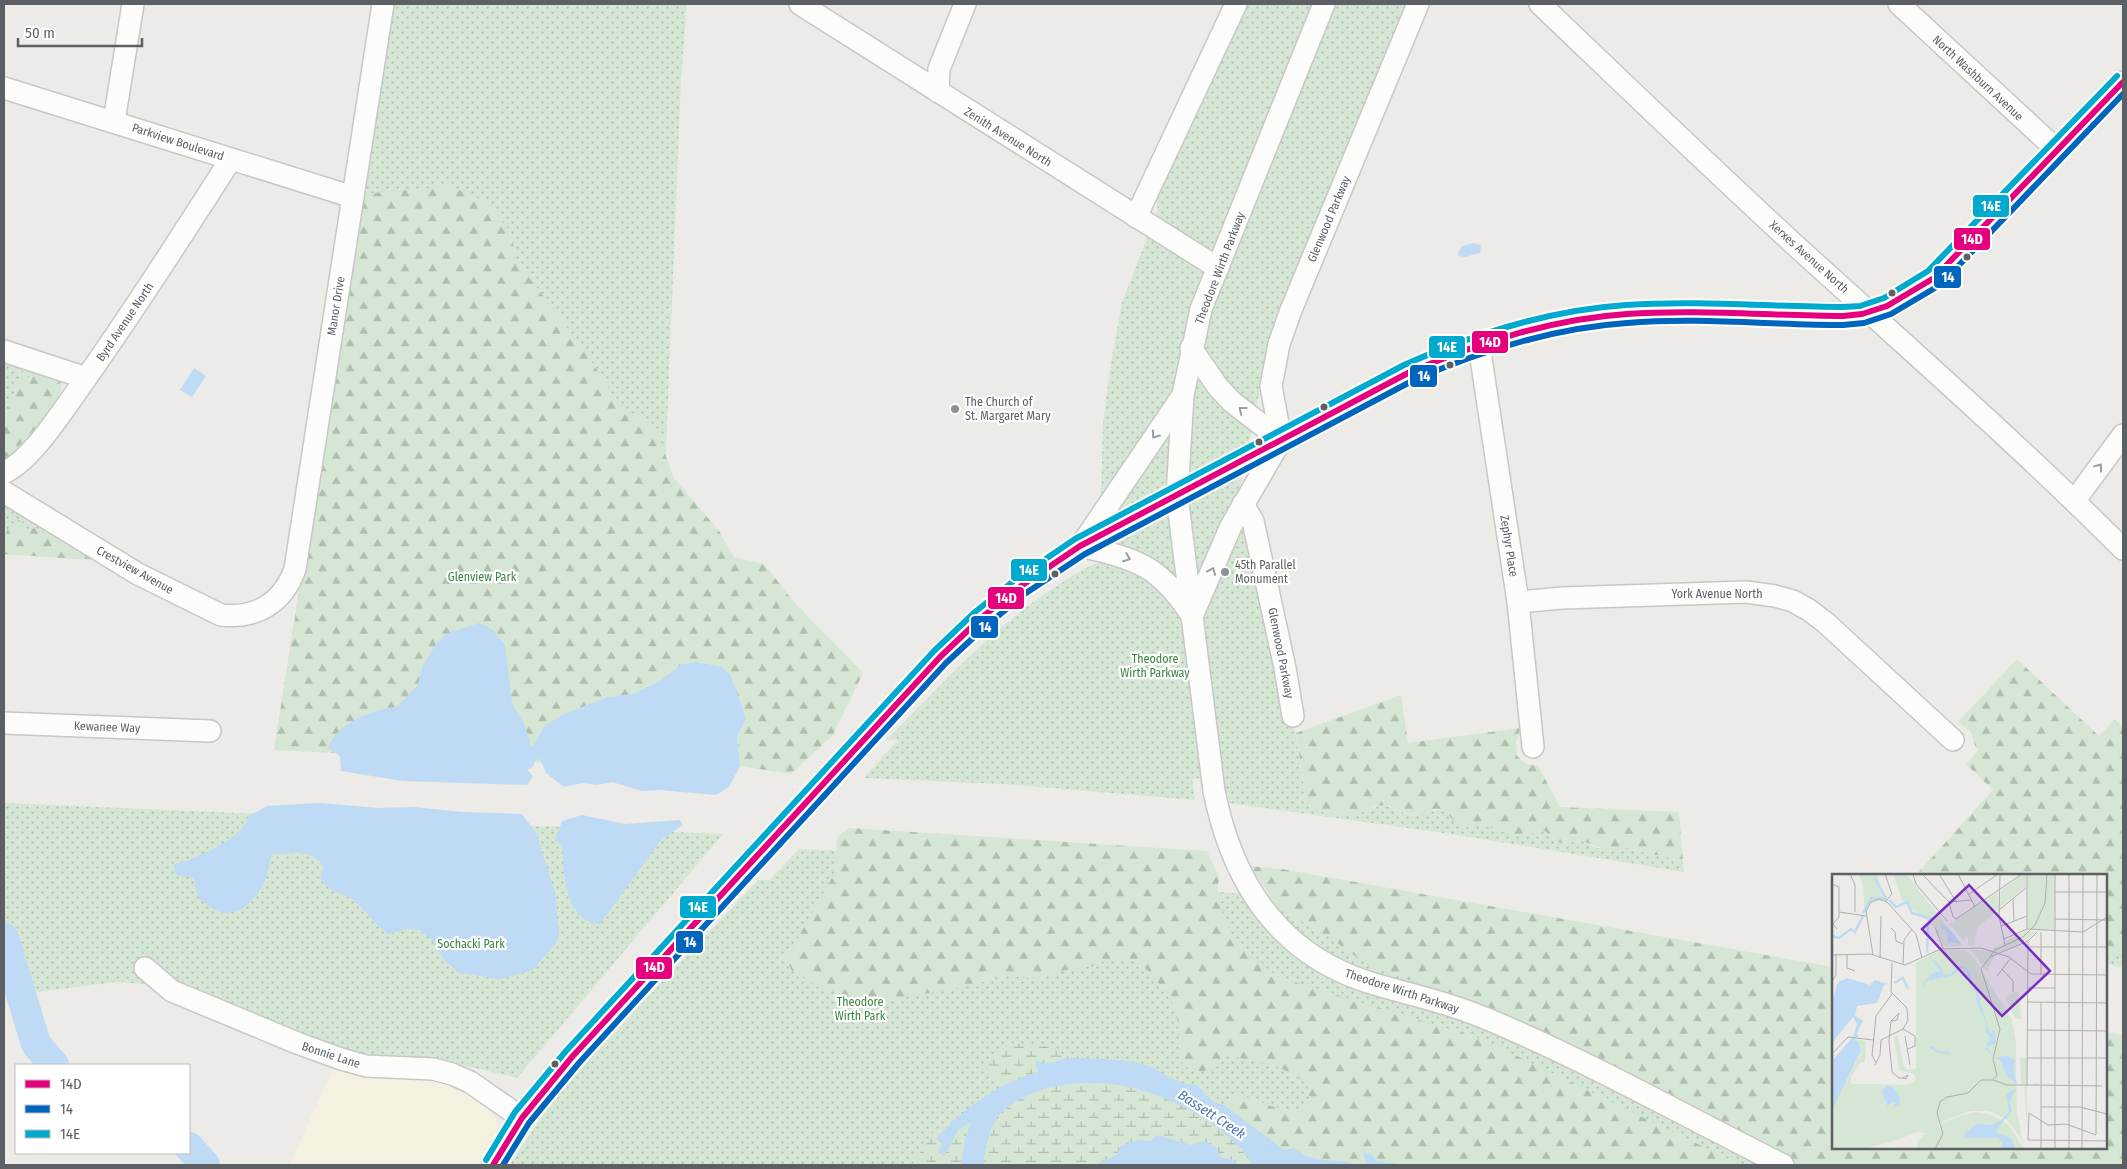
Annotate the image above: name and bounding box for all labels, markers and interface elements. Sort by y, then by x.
scale bar [18,15,141,47]
text: 50 m [25,24,55,42]
street label: North Washburn Avenue [1930,32,2026,124]
street label: Zenith Avenue North [962,104,1054,170]
street label: Parkview Boulevard [130,121,226,163]
street label: Glenwood Parkway [1305,173,1354,264]
line badge: 14E [1972,194,2010,218]
text: 14E [1981,198,2001,215]
street label: Theodore Wirth Parkway [1192,209,1248,326]
street label: Xerxes Avenue North [1767,218,1851,296]
line badge: 14D [1953,227,1991,251]
text: 14D [1961,231,1983,248]
unlabelled marker [1962,252,1972,262]
line badge: 14 [1933,265,1962,289]
text: 14 [1941,269,1955,286]
street label: Manor Drive [324,275,348,336]
street label: Byrd Avenue North [93,280,157,364]
unlabelled marker [1887,288,1897,298]
line badge: 14D [1471,330,1509,354]
text: 14D [1479,334,1501,351]
line badge: 14E [1428,335,1466,359]
text: 14E [1437,339,1457,356]
unlabelled marker [1445,360,1455,370]
line badge: 14 [1409,364,1438,388]
text: 14 [1417,368,1431,385]
place label: The Church of St. Margaret Mary [965,395,1051,423]
unlabelled marker [1319,402,1329,412]
marker: The Church of St. Margaret Mary [949,403,961,415]
one-way arrow [1239,408,1248,416]
one-way arrow [1152,429,1161,439]
unlabelled marker [1254,437,1264,447]
one-way arrow [2093,463,2102,473]
street label: Zephyr Place [1497,514,1521,578]
street label: Crestview Avenue [94,543,176,597]
one-way arrow [1122,552,1131,562]
line badge: 14E [1010,558,1048,582]
place label: 45th Parallel Monument [1235,558,1296,586]
text: 14E [1019,562,1039,579]
marker: 45th Parallel Monument [1219,566,1231,578]
one-way arrow [1205,567,1216,576]
unlabelled marker [1050,569,1060,579]
park label: Glenview Park [448,570,517,584]
line badge: 14D [987,586,1025,610]
street label: York Avenue North [1671,587,1763,601]
text: 14D [995,590,1017,607]
street label: Glenwood Parkway [1265,606,1297,700]
line badge: 14 [970,615,999,639]
text: 14 [978,619,992,636]
park label: Theodore Wirth Parkway [1120,652,1190,680]
street label: Kewanee Way [74,719,141,735]
inset map [1832,874,2107,1149]
line badge: 14E [679,895,717,919]
text: 14E [688,899,708,916]
line badge: 14 [675,930,704,954]
text: 14 [683,934,697,951]
park label: Sochacki Park [437,937,505,951]
line badge: 14D [635,956,673,980]
text: 14D [643,959,665,976]
street label: Theodore Wirth Parkway [1343,966,1461,1016]
park label: Theodore Wirth Park [835,995,886,1023]
street label: Bonnie Lane [300,1039,362,1071]
unlabelled marker [550,1059,560,1069]
legend [15,1064,190,1154]
text: 14D [60,1075,82,1093]
water label: Bassett Creek [1175,1086,1249,1143]
text: 14 [60,1100,73,1118]
text: 14E [60,1125,80,1143]

